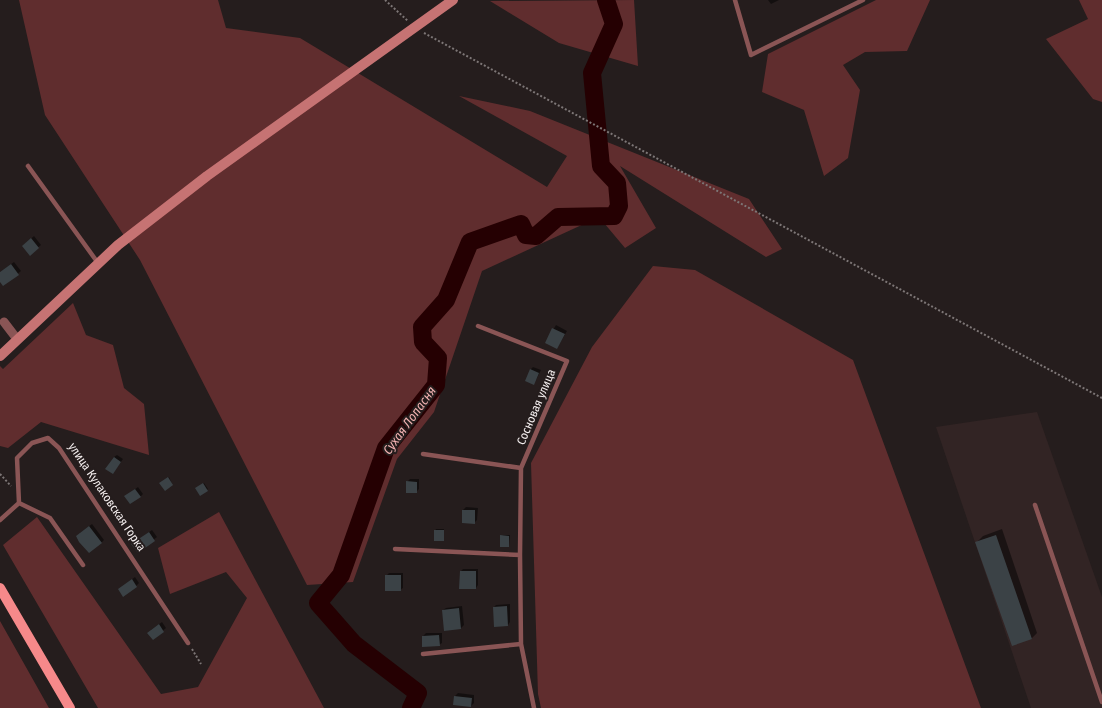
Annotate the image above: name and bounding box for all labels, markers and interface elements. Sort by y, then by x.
street label: Сосновая улица [514,367,558,447]
water label: Сухая Лопасня [380,383,439,457]
street label: улица Кулаковская Горка [65,440,149,554]

